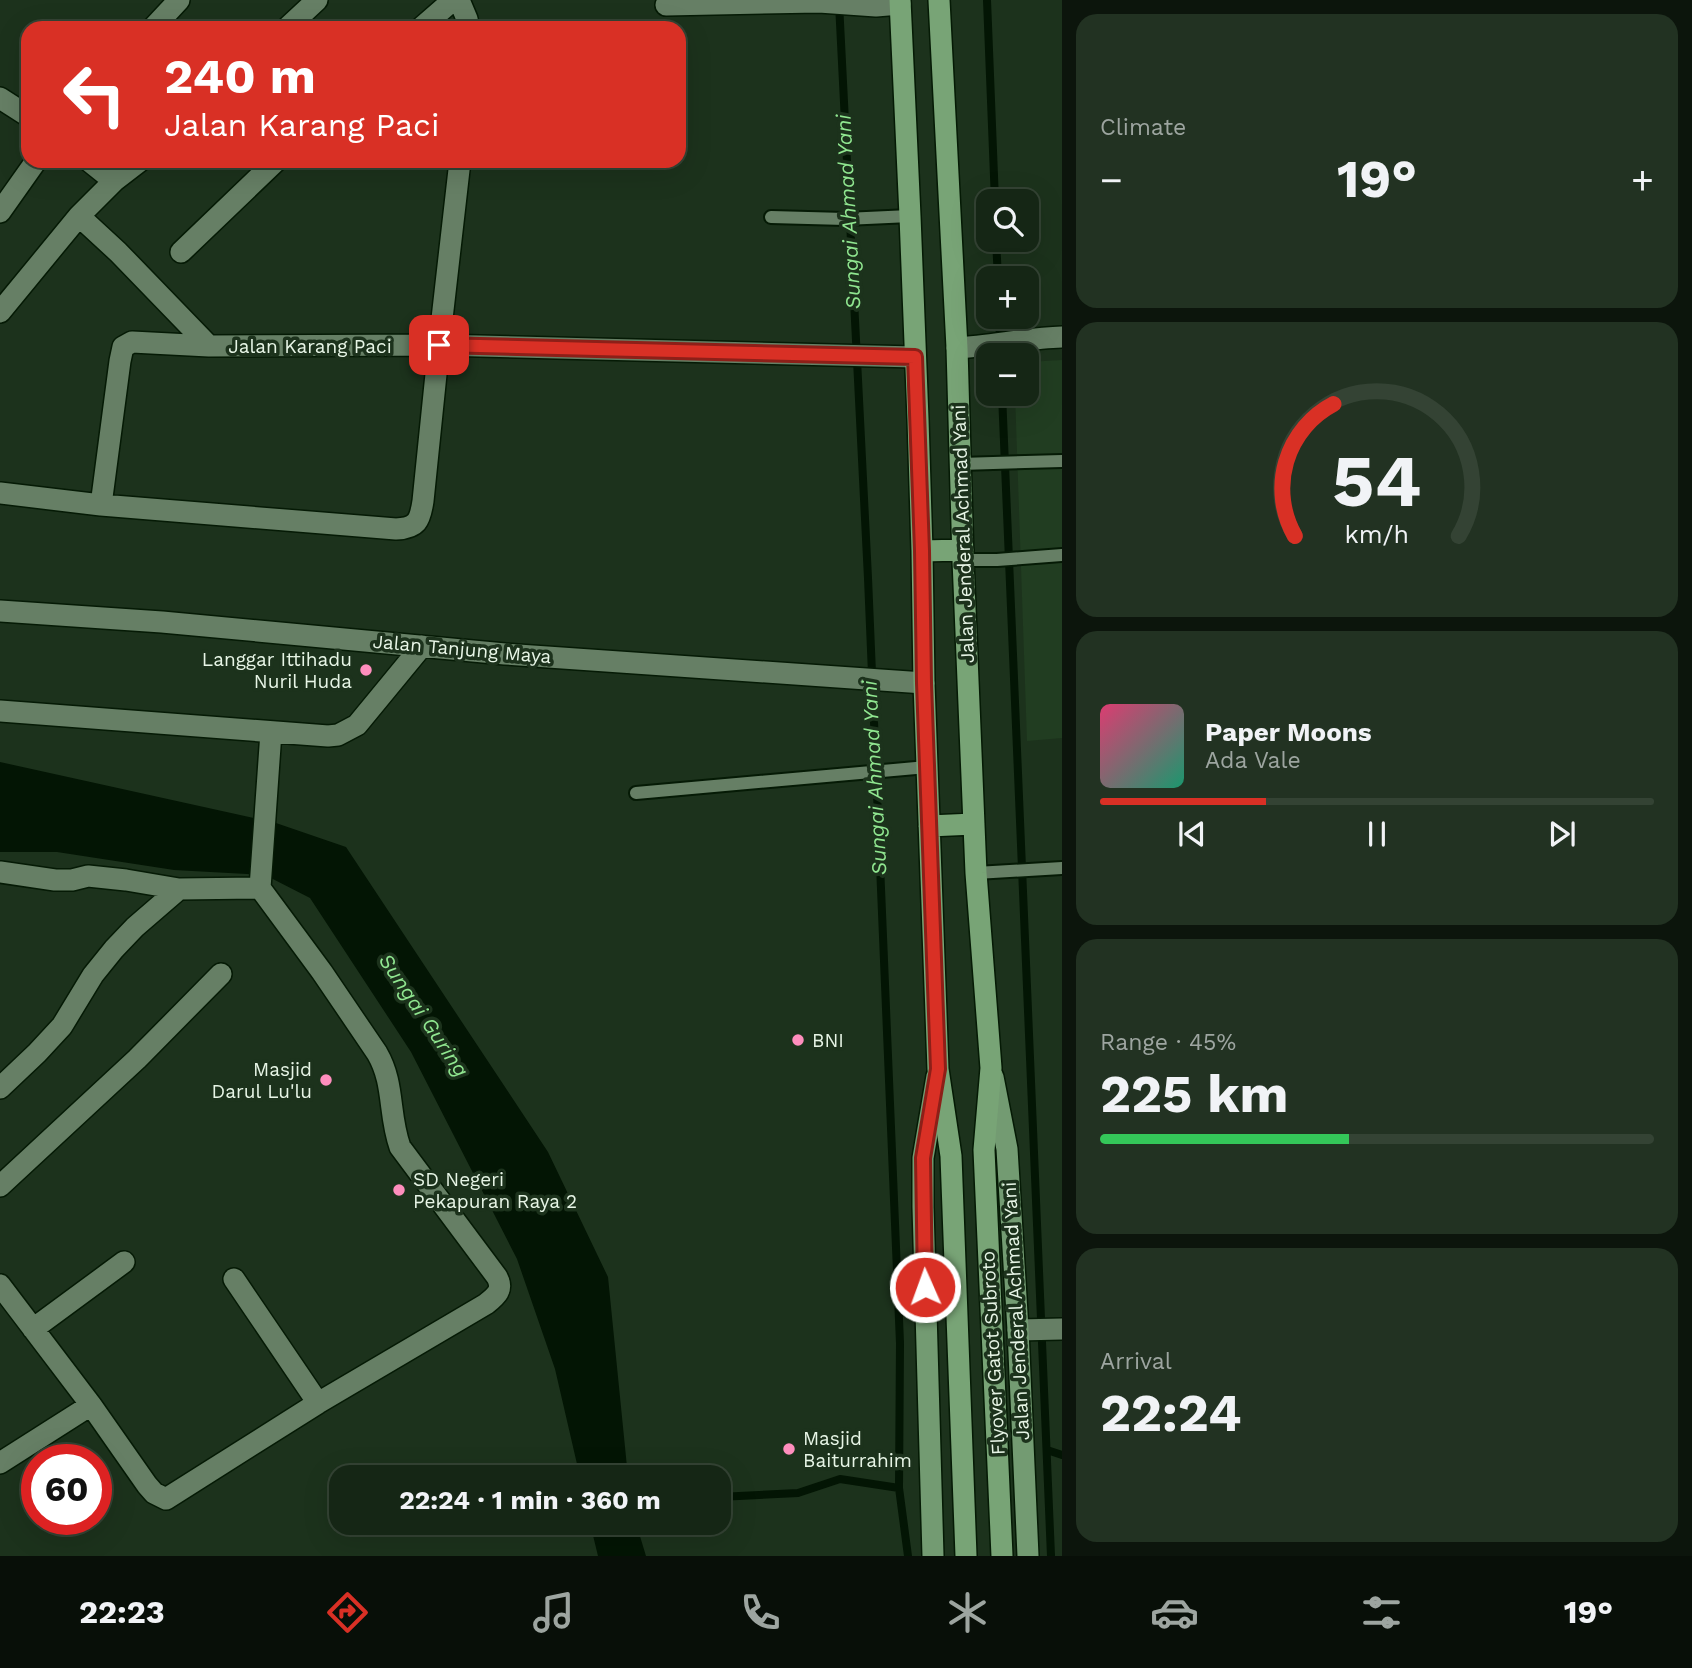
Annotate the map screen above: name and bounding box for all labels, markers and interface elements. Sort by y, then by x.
text: 240 m [164,47,316,105]
icon: left [49,49,140,140]
text: Jalan Karang Paci [164,106,439,144]
water label: Sungai Ahmad Yani [830,113,866,310]
text: Climate [1100,114,1186,141]
text: 19° [1337,149,1417,210]
text: − [1100,158,1123,202]
text: + [1631,158,1654,202]
map controls [976,189,1039,406]
button: search [976,189,1039,252]
button: + [976,266,1039,329]
pin [409,315,469,375]
icon: arrive [420,326,458,364]
street label: Jalan Karang Paci [228,335,392,358]
button: − [976,343,1039,406]
street label: Jalan Jenderal Achmad Yani [947,404,979,664]
text: 54 [1332,438,1422,524]
text: km/h [1345,519,1409,548]
street label: Jalan Tanjung Maya [372,630,553,668]
place label: Langgar Ittihadu Nuril Huda [202,648,352,693]
marker: Langgar Ittihadu Nuril Huda [358,662,374,678]
water label: Sungai Ahmad Yani [856,679,892,876]
text: Paper Moons [1205,717,1372,747]
text: Ada Vale [1205,747,1301,774]
icon: previous [1173,815,1211,853]
icon: pause [1358,815,1396,853]
icon: next [1543,815,1581,853]
water label: Sungai Guring [374,949,474,1081]
place label: BNI [812,1029,844,1052]
text: Range · 45% [1100,1029,1236,1056]
marker: BNI [790,1032,806,1048]
place label: Masjid Darul Lu'lu [212,1058,312,1103]
text: 225 km [1100,1064,1288,1125]
marker: Masjid Darul Lu'lu [318,1072,334,1088]
place label: SD Negeri Pekapuran Raya 2 [413,1168,577,1213]
street label: Jalan Jenderal Achmad Yani [998,1181,1034,1441]
marker: SD Negeri Pekapuran Raya 2 [391,1182,407,1198]
position arrow [888,1250,962,1324]
street label: Flyover Gatot Subroto [976,1250,1010,1456]
text: Arrival [1100,1348,1172,1375]
text: 22:24 [1100,1383,1242,1444]
place label: Masjid Baiturrahim [803,1427,912,1472]
marker: Masjid Baiturrahim [781,1441,797,1457]
speed limit sign: 60 [21,1444,112,1535]
text: 22:24 · 1 min · 360 m [399,1485,661,1515]
icon: directions [323,1588,372,1637]
icon: music [529,1588,578,1637]
icon: phone [736,1588,785,1637]
icon: climate [943,1588,992,1637]
icon: car [1150,1588,1199,1637]
icon: filters [1357,1588,1406,1637]
text: 22:23 [79,1593,165,1631]
text: 19° [1564,1593,1613,1631]

